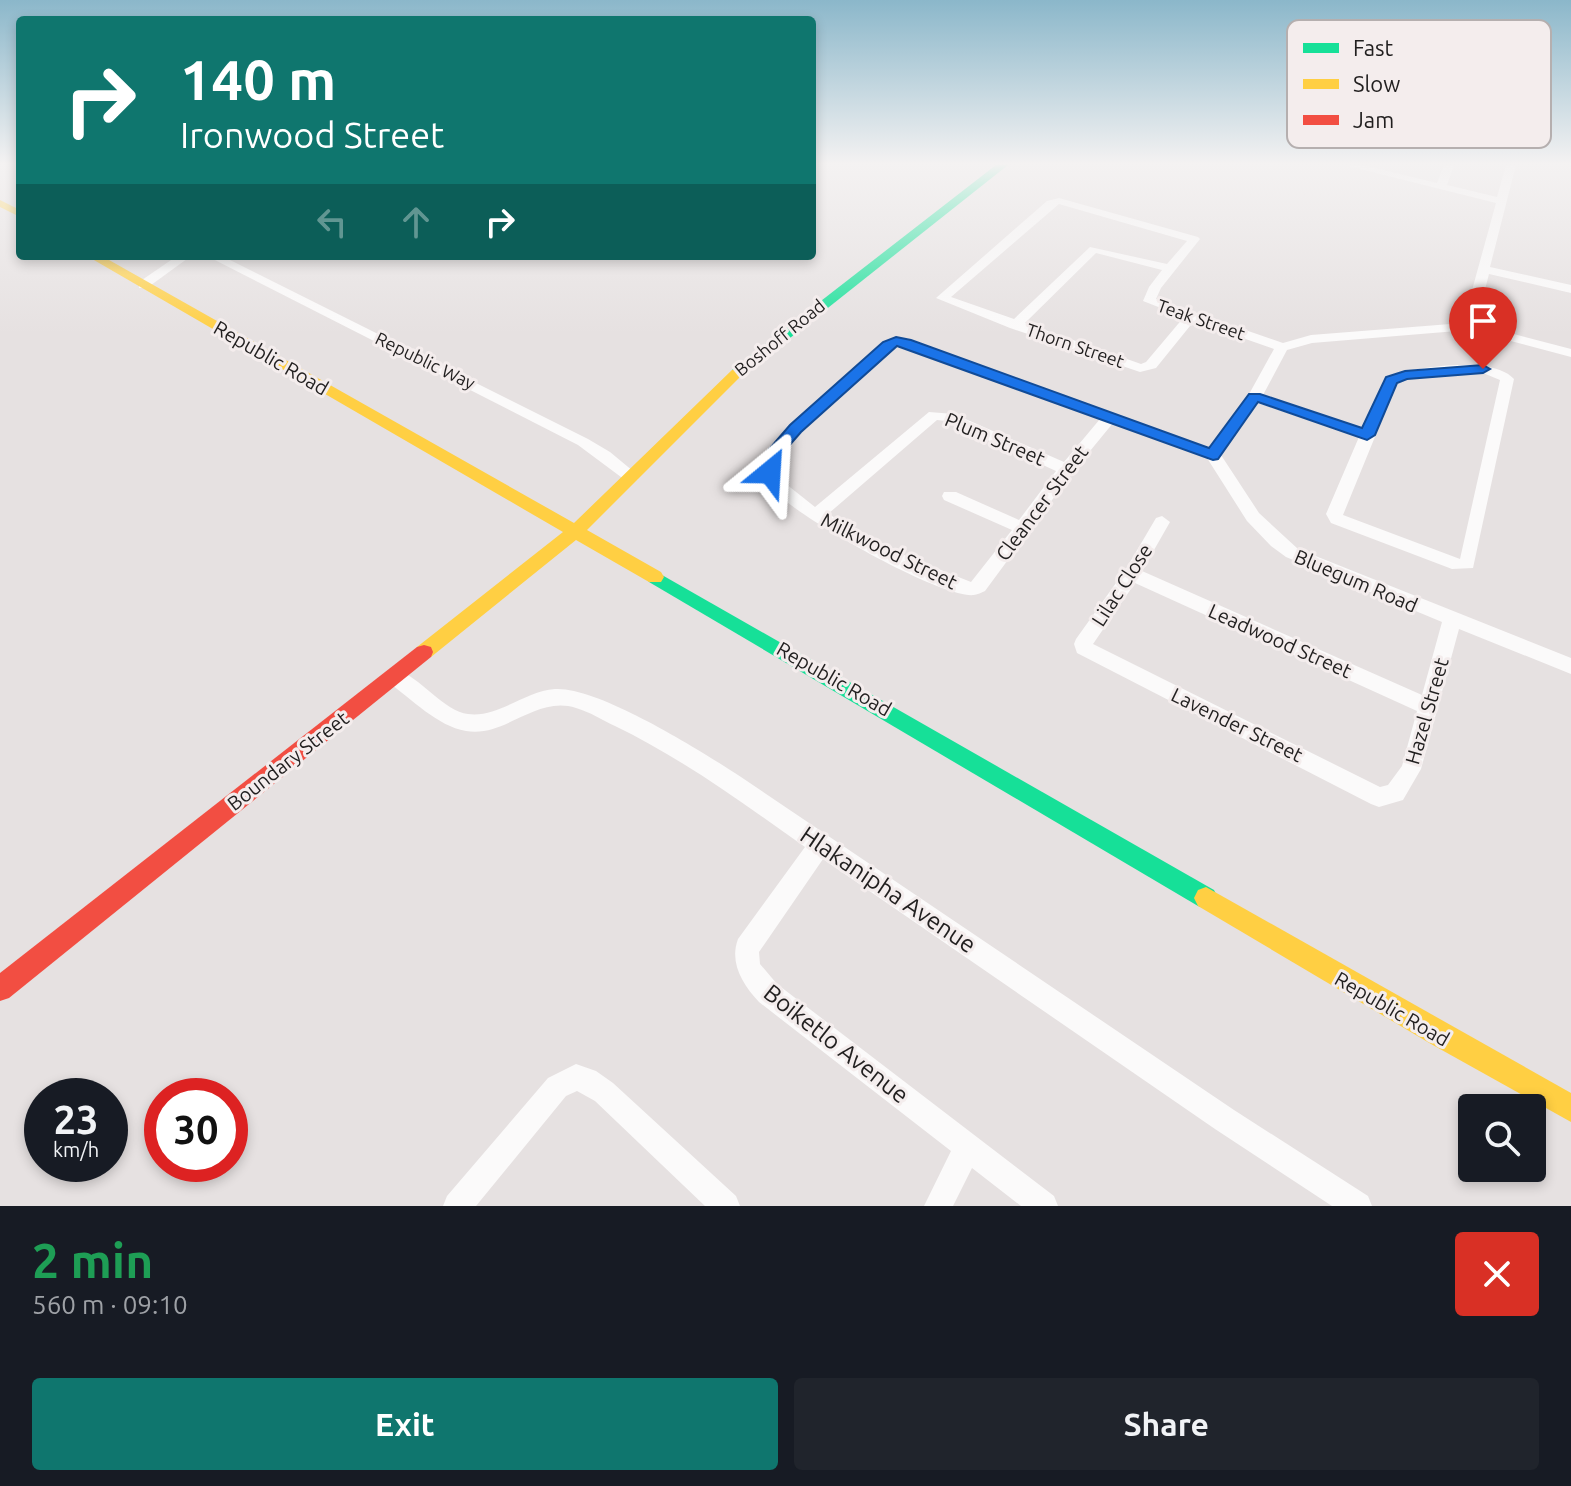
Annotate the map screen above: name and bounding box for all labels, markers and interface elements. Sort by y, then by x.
legend [1287,20,1551,148]
text: Fast [1353,35,1394,60]
icon: right [48,48,152,152]
text: 140 m [180,48,336,111]
text: Slow [1353,71,1400,96]
text: Jam [1353,107,1394,132]
text: Ironwood Street [180,114,444,155]
icon: left [310,200,354,244]
icon: ahead [394,200,438,244]
icon: right [478,200,522,244]
pin [1449,287,1517,369]
street label: Boshoff Road [730,295,828,380]
street label: Teak Street [1155,295,1248,343]
icon: arrive [1461,299,1505,343]
street label: Republic Road [210,316,333,400]
street label: Thorn Street [1024,319,1127,371]
street label: Republic Way [372,327,479,393]
street label: Plum Street [942,407,1049,470]
position arrow [728,430,812,514]
street label: Cleancer Street [991,440,1093,565]
street label: Milkwood Street [817,508,961,594]
street label: Lilac Close [1086,539,1157,630]
street label: Bluegum Road [1291,544,1421,617]
street label: Leadwood Street [1205,599,1355,682]
street label: Republic Road [773,637,896,721]
street label: Hazel Street [1400,655,1453,767]
street label: Lavender Street [1168,683,1307,766]
street label: Boundary Street [223,706,353,815]
street label: Hlakanipha Avenue [795,821,981,958]
street label: Republic Road [1331,967,1454,1051]
street label: Boiketlo Avenue [759,979,914,1108]
speed limit sign: 30 [144,1078,248,1182]
map controls [1458,1094,1546,1182]
button: search [1458,1094,1546,1182]
text: 23 [53,1097,99,1142]
text: km/h [53,1138,99,1161]
button: close [1455,1232,1539,1316]
text: 2 min [32,1233,153,1287]
text: 560 m · 09:10 [32,1290,188,1319]
button: Exit [32,1378,778,1470]
button: Share [794,1378,1539,1470]

